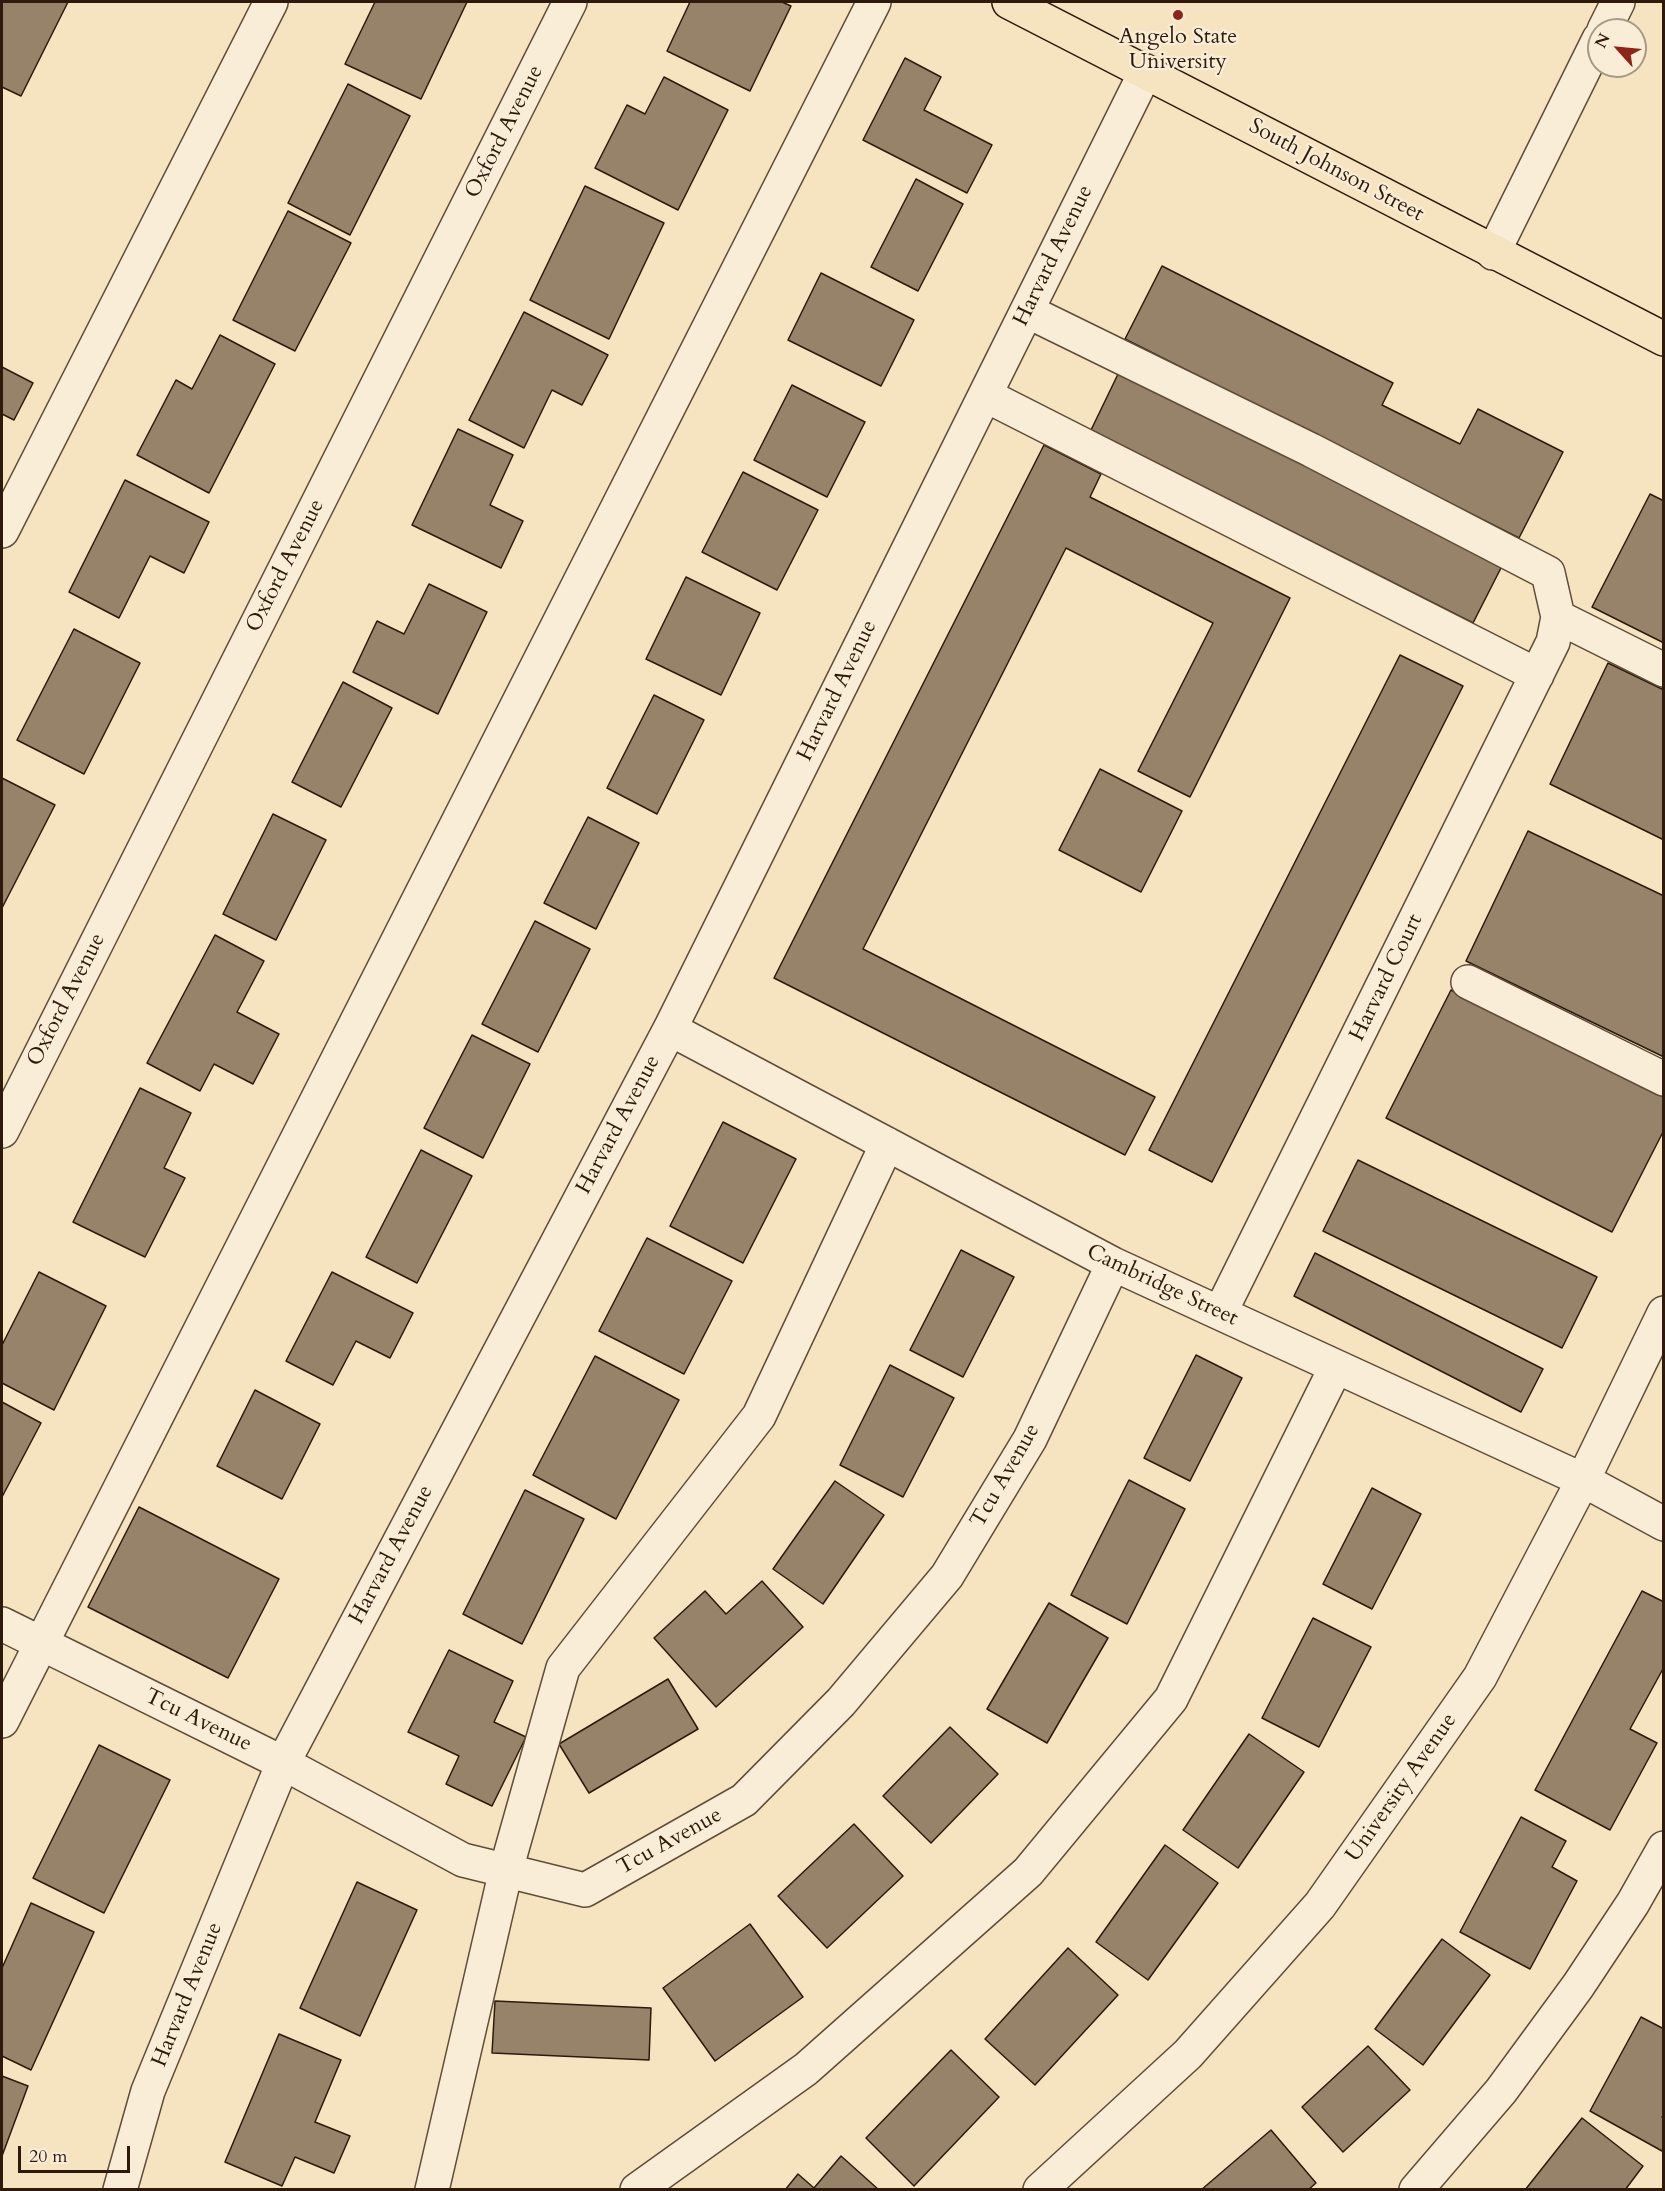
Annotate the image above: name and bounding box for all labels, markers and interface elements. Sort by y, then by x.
marker: Angelo State University [1171,8,1185,22]
north arrow [1587,18,1647,78]
place label: Angelo State University [1119,25,1237,76]
text: N [1590,30,1616,52]
street label: Oxford Avenue [460,61,550,203]
street label: South Johnson Street [1244,114,1428,228]
street label: Harvard Avenue [1008,181,1100,331]
street label: Oxford Avenue [241,495,331,637]
street label: Harvard Avenue [792,616,884,766]
street label: Harvard Court [1345,910,1429,1046]
street label: Oxford Avenue [22,929,112,1071]
street label: Harvard Avenue [571,1051,667,1199]
street label: Cambridge Street [1082,1239,1242,1333]
street label: Tcu Avenue [966,1419,1046,1533]
street label: Harvard Avenue [344,1481,440,1629]
street label: Tcu Avenue [140,1684,256,1758]
street label: University Avenue [1341,1709,1463,1867]
street label: Tcu Avenue [613,1802,727,1882]
street label: Harvard Avenue [147,1919,229,2071]
scale bar [21,2134,134,2172]
text: 20 m [29,2144,68,2169]

